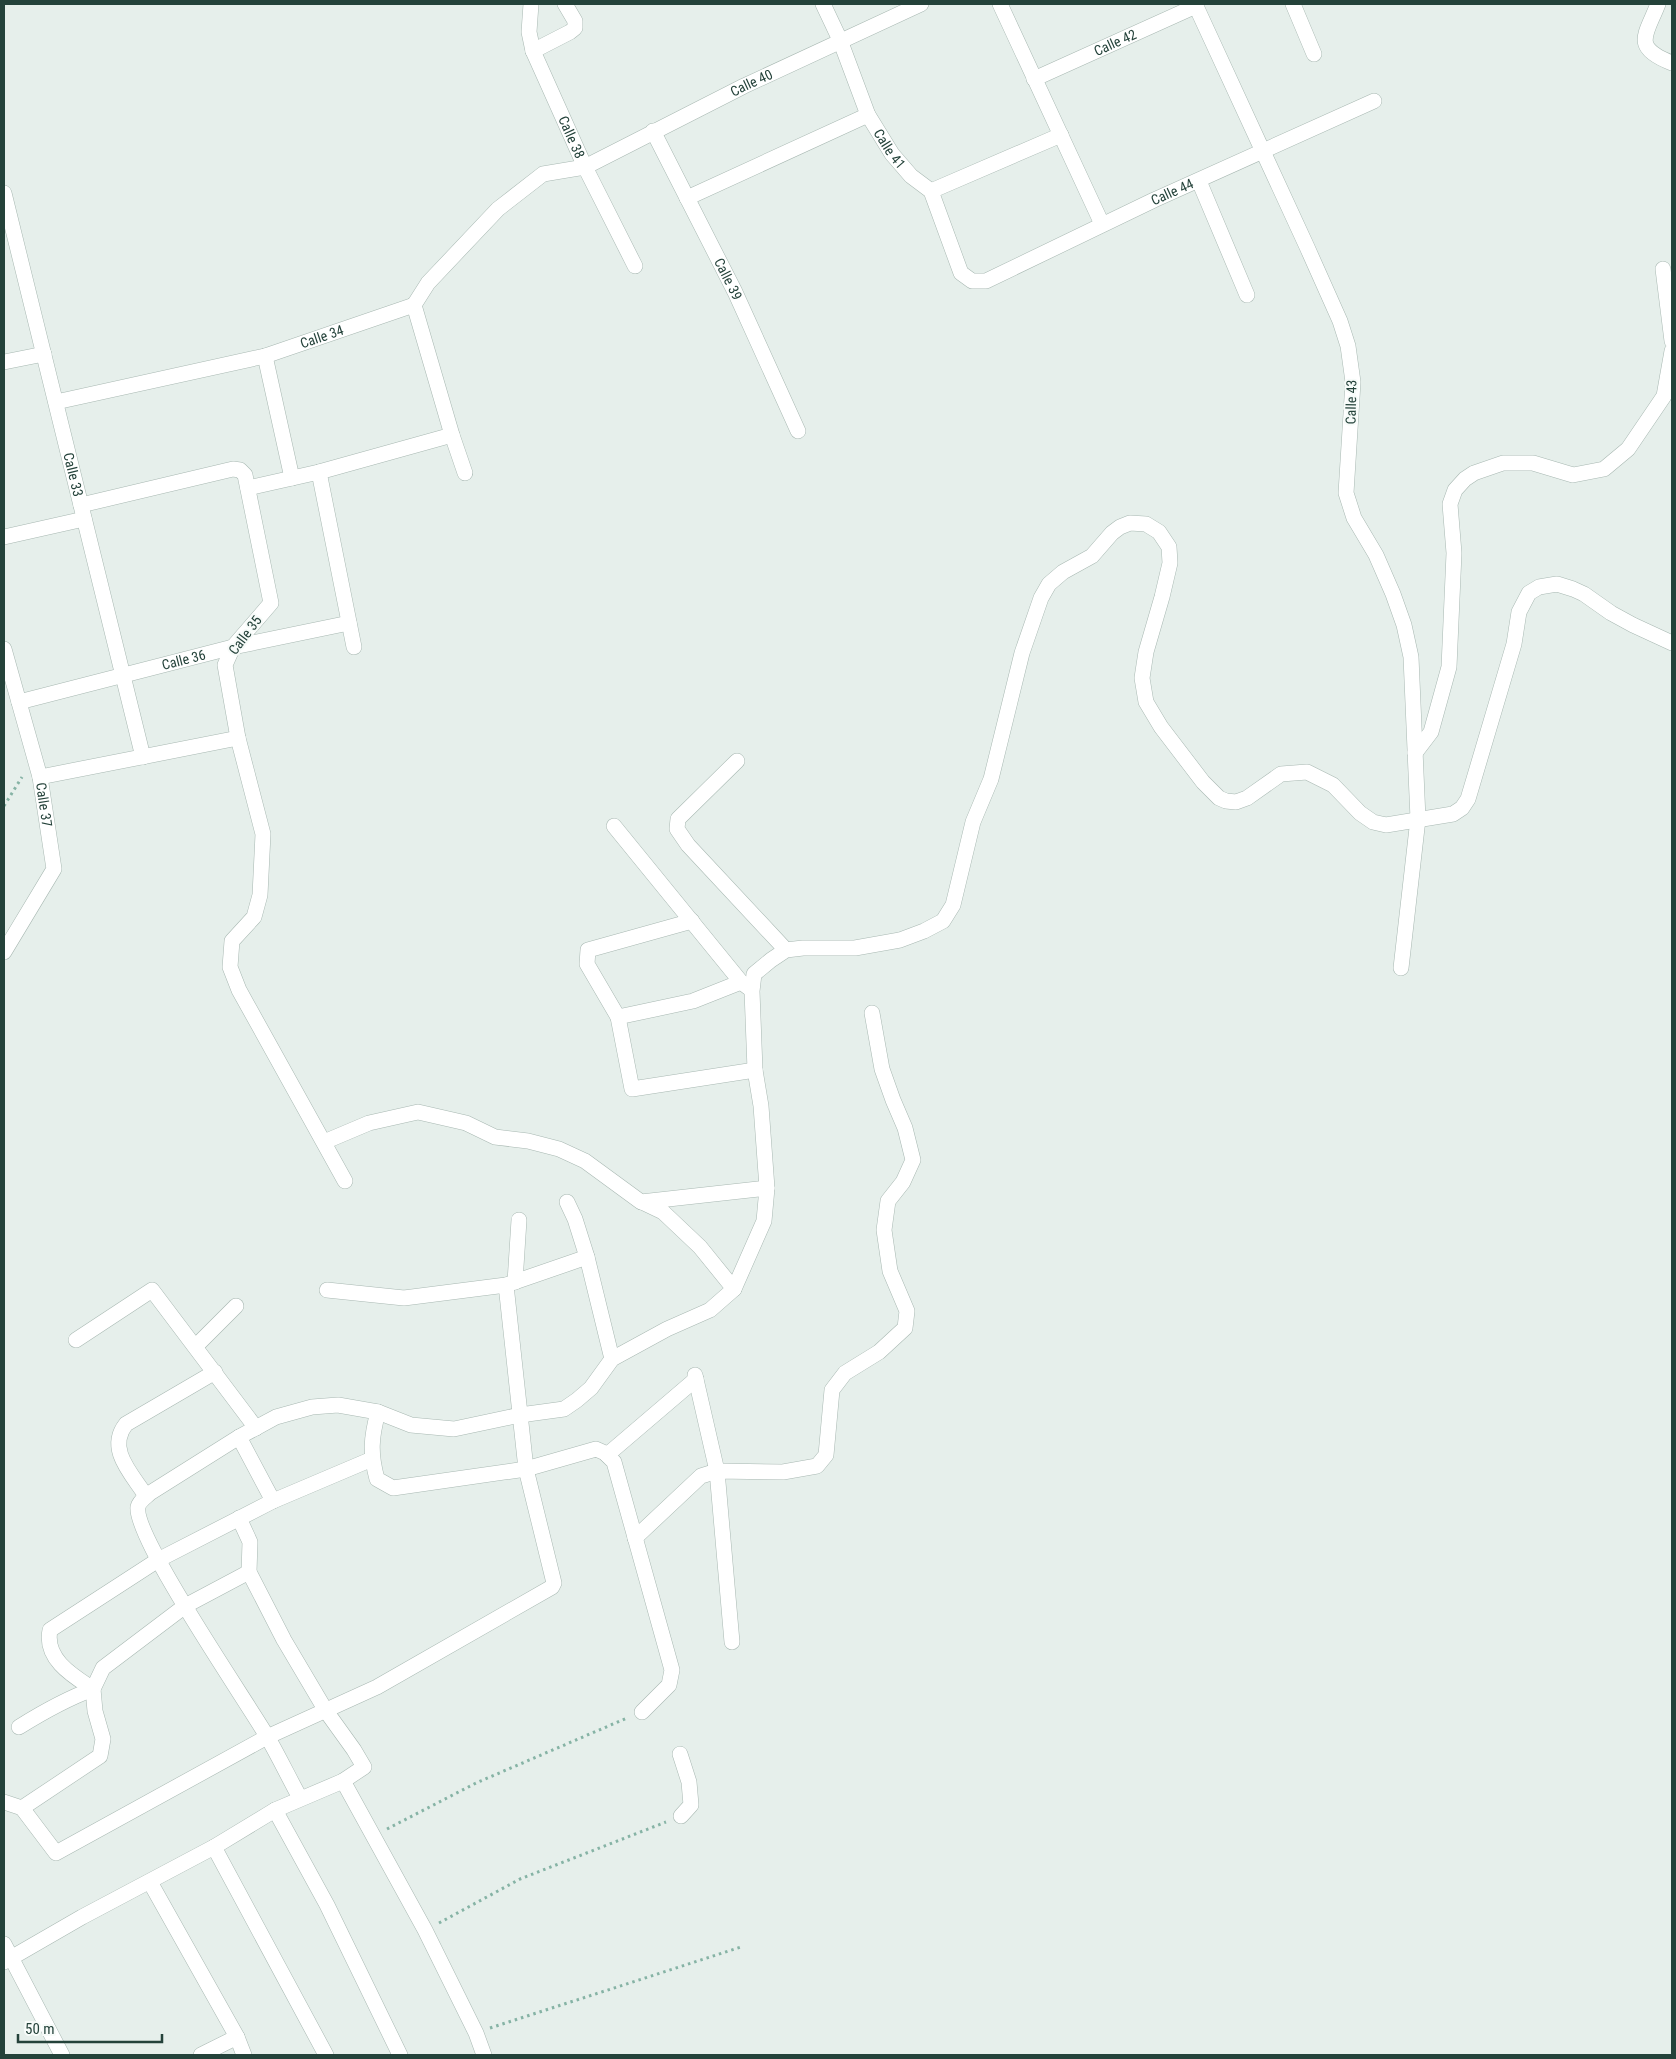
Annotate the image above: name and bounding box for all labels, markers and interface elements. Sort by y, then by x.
street label: Calle 42 [1091,26,1139,59]
street label: Calle 40 [728,66,775,100]
street label: Calle 38 [555,114,588,161]
street label: Calle 41 [871,126,909,172]
street label: Calle 44 [1148,175,1196,208]
street label: Calle 39 [711,255,745,302]
street label: Calle 34 [298,322,346,351]
street label: Calle 43 [1343,380,1359,424]
street label: Calle 33 [60,451,87,498]
street label: Calle 35 [225,612,265,658]
street label: Calle 36 [160,646,207,673]
street label: Calle 37 [33,781,56,828]
scale bar [18,2012,161,2044]
text: 50 m [25,2020,55,2038]

